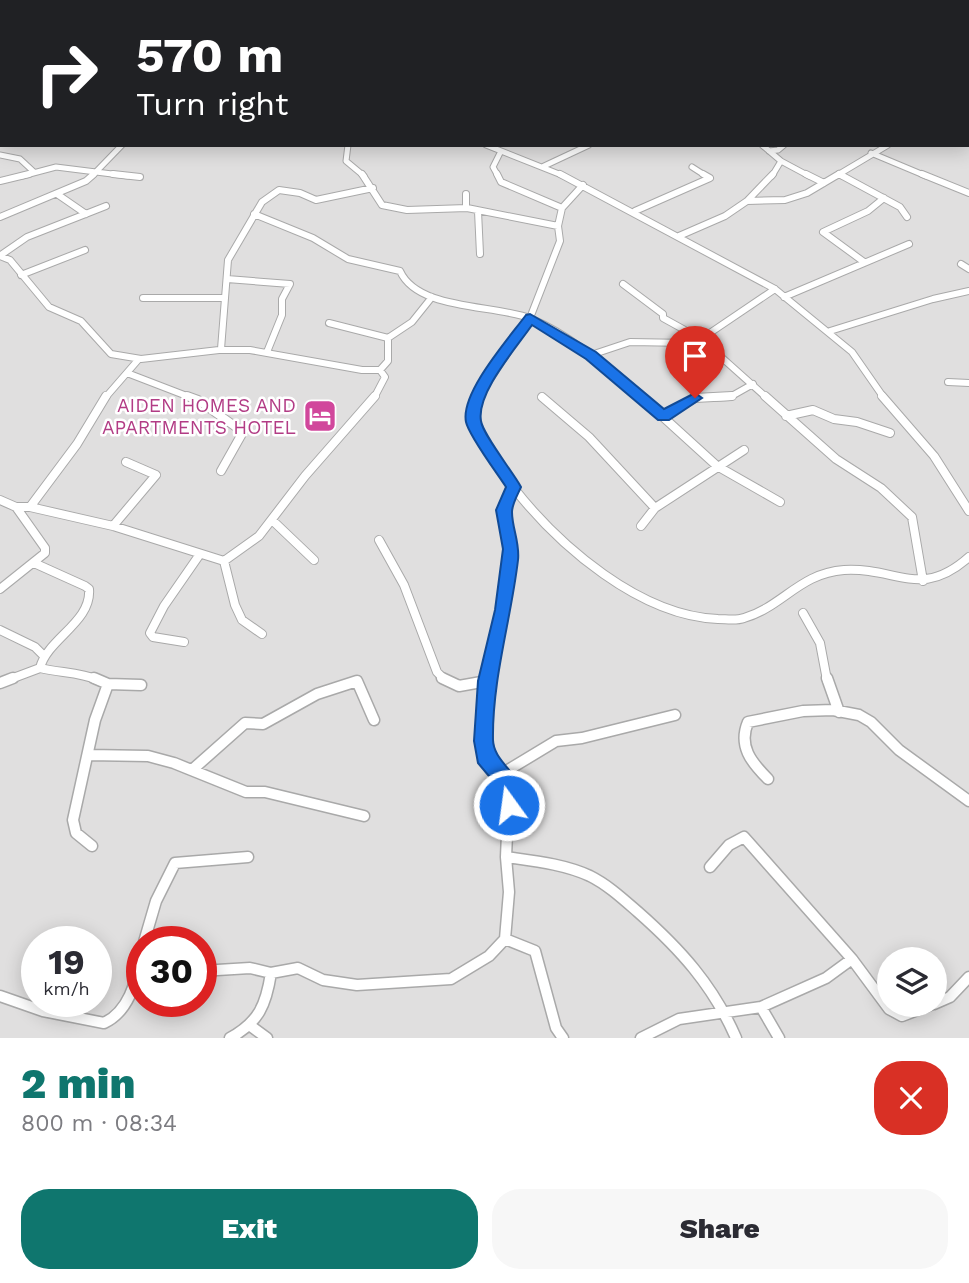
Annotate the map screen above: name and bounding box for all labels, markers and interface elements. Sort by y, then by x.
text: 570 m [136,26,283,84]
icon: right [21,28,112,119]
text: Turn right [136,85,288,123]
pin [665,326,725,398]
icon: arrive [676,337,714,375]
place label: AIDEN HOMES AND APARTMENTS HOTEL [102,394,296,439]
hotel icon: AIDEN HOMES AND APARTMENTS HOTEL [301,397,339,435]
position arrow [472,768,546,842]
speed limit sign: 30 [126,926,217,1017]
text: 19 [48,941,85,983]
map controls [877,947,947,1017]
button: layers [877,947,947,1017]
text: km/h [43,978,90,999]
text: 2 min [21,1059,135,1108]
button: close [874,1061,948,1135]
text: 800 m · 08:34 [21,1110,177,1137]
button: Exit [21,1189,478,1269]
button: Share [492,1189,948,1269]

